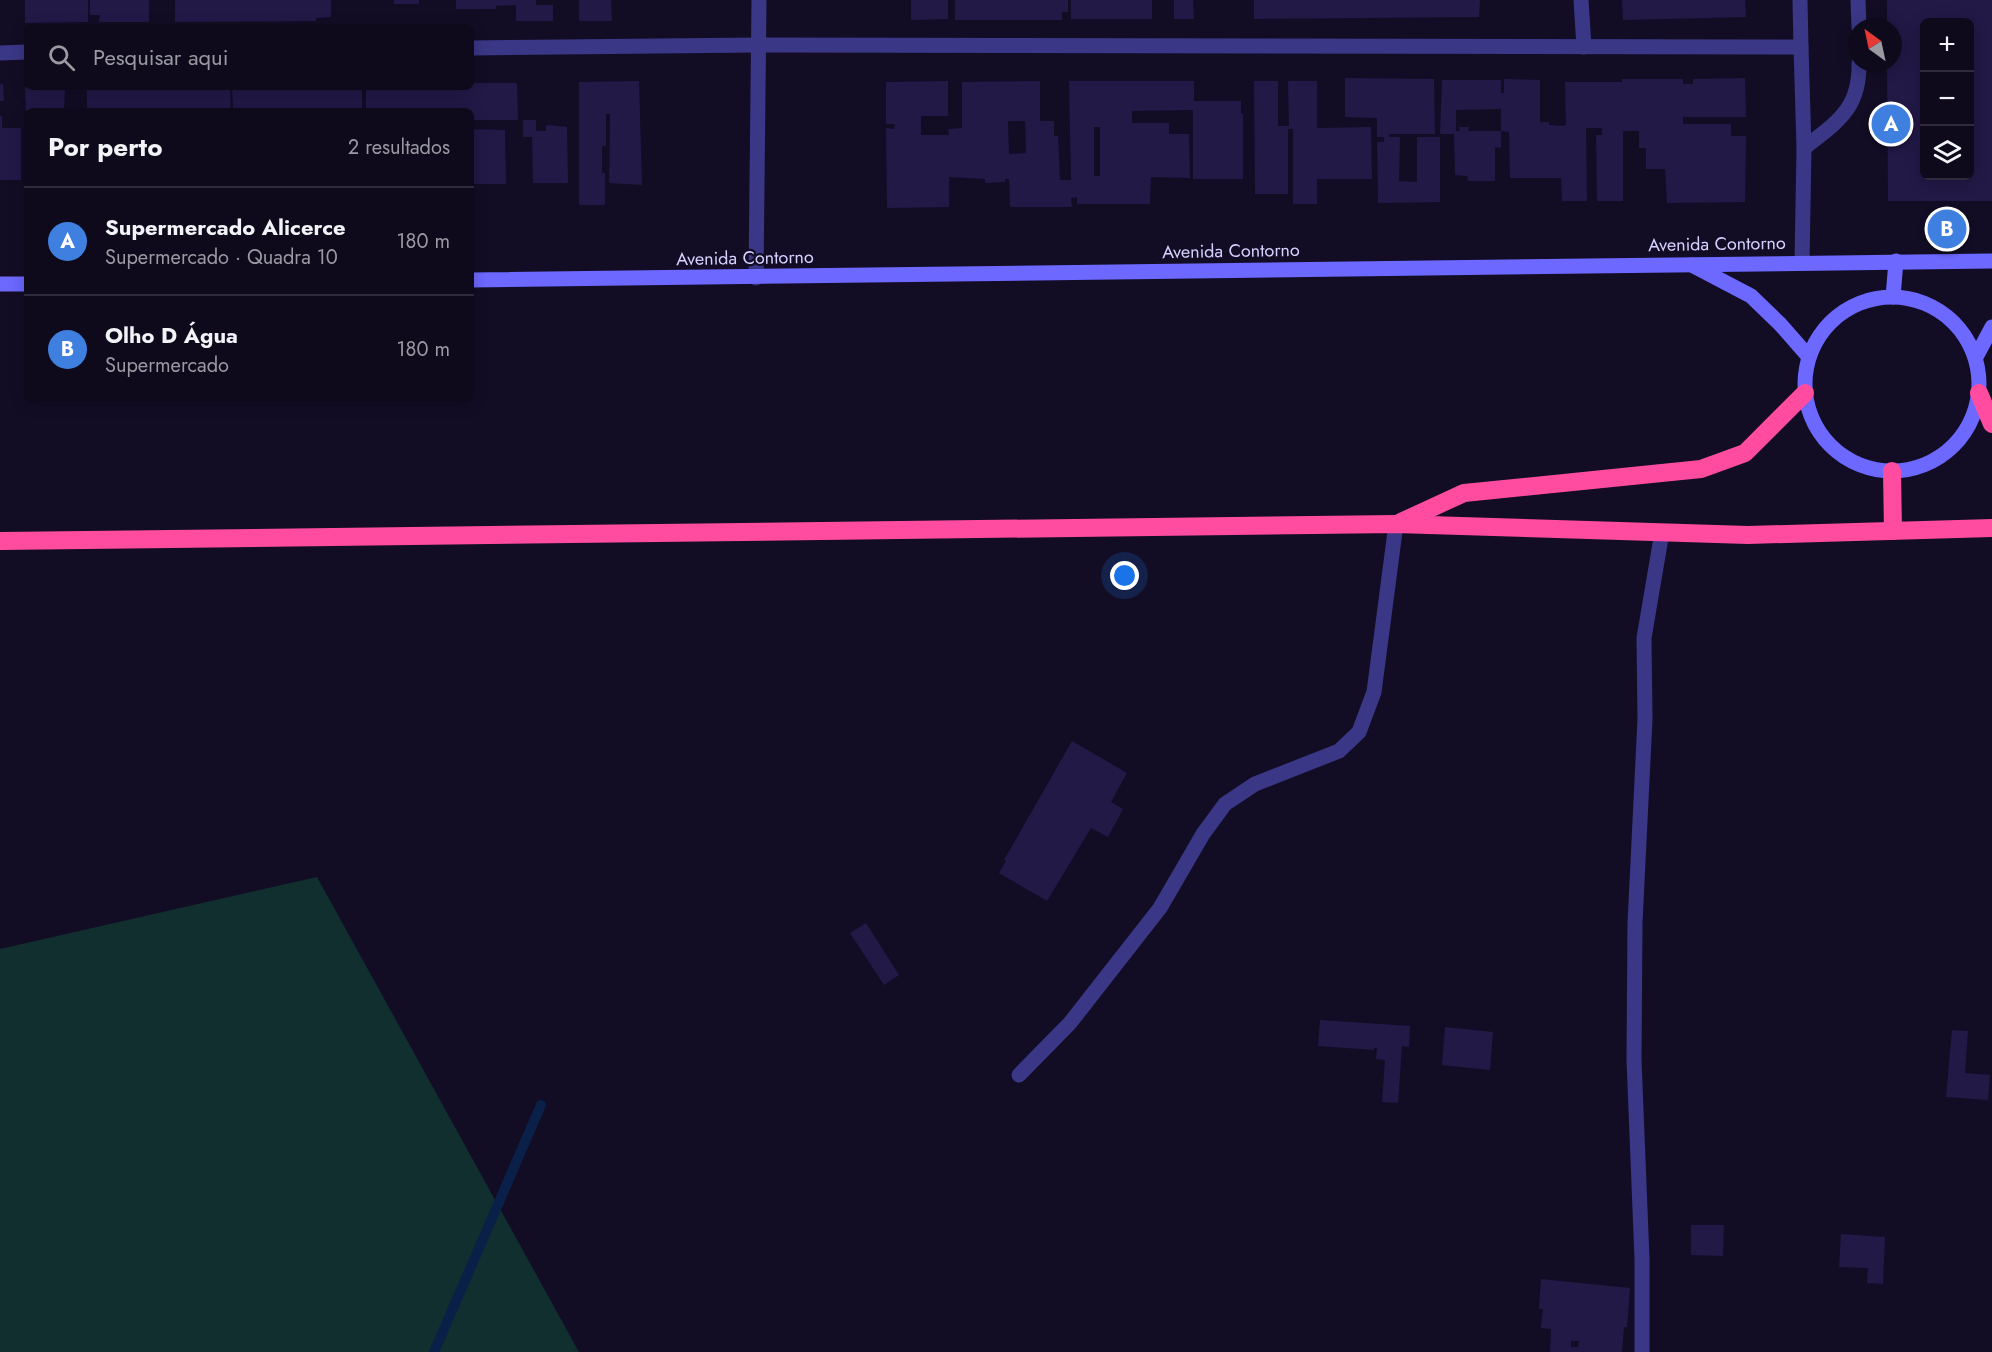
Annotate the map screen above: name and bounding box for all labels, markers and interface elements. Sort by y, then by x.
north arrow [1848,18,1902,72]
map controls [1920,18,1974,180]
button: + [1920,18,1974,72]
search box [24,24,474,90]
icon: search [45,41,78,74]
text: Pesquisar aqui [93,41,228,73]
button: − [1920,72,1974,126]
pin: A [1872,102,1910,146]
button: layers [1920,126,1974,180]
text: Por perto [48,128,162,166]
text: 2 resultados [348,133,450,162]
pin: B [1928,206,1966,252]
text: Supermercado Alicerce [105,211,346,243]
text: A [60,227,75,256]
text: 180 m [396,227,450,256]
street label: Avenida Contorno [1648,230,1786,258]
street label: Avenida Contorno [1162,237,1300,265]
text: Supermercado · Quadra 10 [105,243,338,272]
street label: Avenida Contorno [676,244,814,272]
text: Olho D Água [105,319,238,351]
text: B [61,335,74,364]
text: 180 m [396,335,450,364]
text: Supermercado [105,351,229,380]
your location [1110,561,1139,590]

